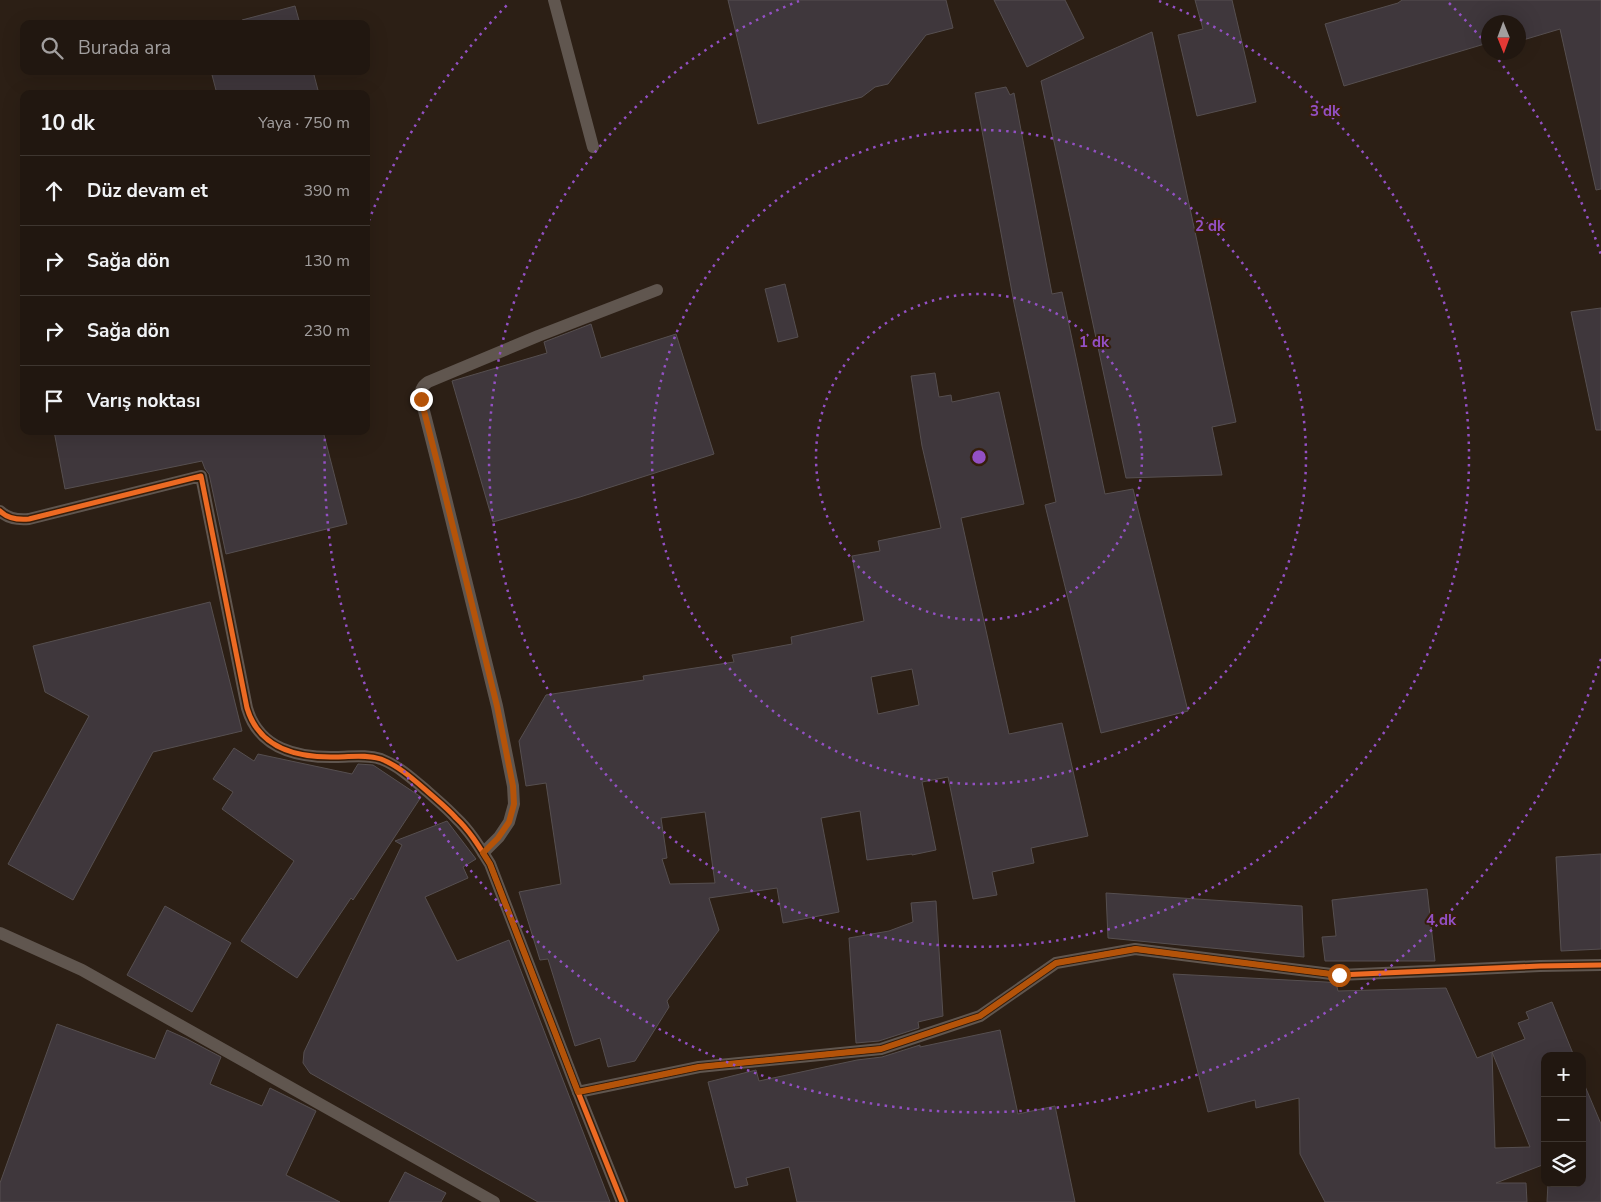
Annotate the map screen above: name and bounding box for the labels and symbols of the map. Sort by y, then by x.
north arrow [1481,15,1526,60]
text: 3 dk [1310,101,1341,121]
text: 2 dk [1195,216,1226,236]
text: 1 dk [1079,332,1110,352]
route end [410,388,433,411]
centre of rings [970,448,988,466]
text: 4 dk [1426,910,1457,930]
route start [1328,964,1351,987]

